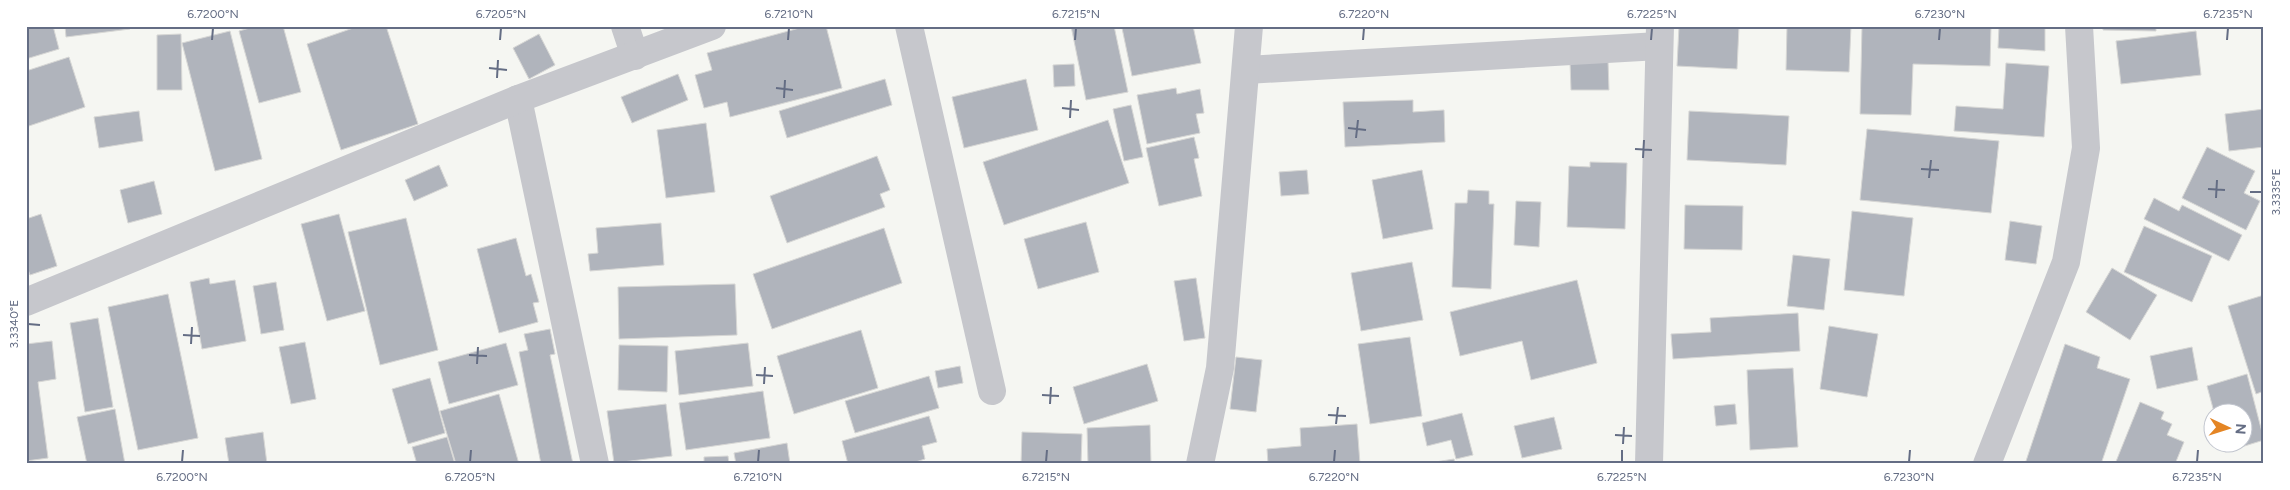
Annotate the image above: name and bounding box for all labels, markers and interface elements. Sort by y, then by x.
text: 6.7200°N [187,7,239,21]
text: 6.7205°N [476,7,526,21]
text: 6.7210°N [765,7,813,21]
text: 6.7215°N [1052,7,1100,21]
text: 6.7220°N [1339,7,1389,21]
text: 6.7225°N [1627,7,1677,21]
text: 6.7230°N [1915,7,1965,21]
text: 6.7235°N [2203,7,2253,21]
text: 3.3335°E [2269,168,2283,216]
text: 3.3340°E [7,300,21,348]
north arrow [2202,402,2252,452]
text: N [2232,423,2249,435]
text: 6.7200°N [156,470,208,484]
text: 6.7205°N [445,470,495,484]
text: 6.7210°N [734,470,782,484]
text: 6.7215°N [1022,470,1070,484]
text: 6.7220°N [1309,470,1359,484]
text: 6.7225°N [1597,470,1647,484]
text: 6.7230°N [1884,470,1934,484]
text: 6.7235°N [2172,470,2222,484]

